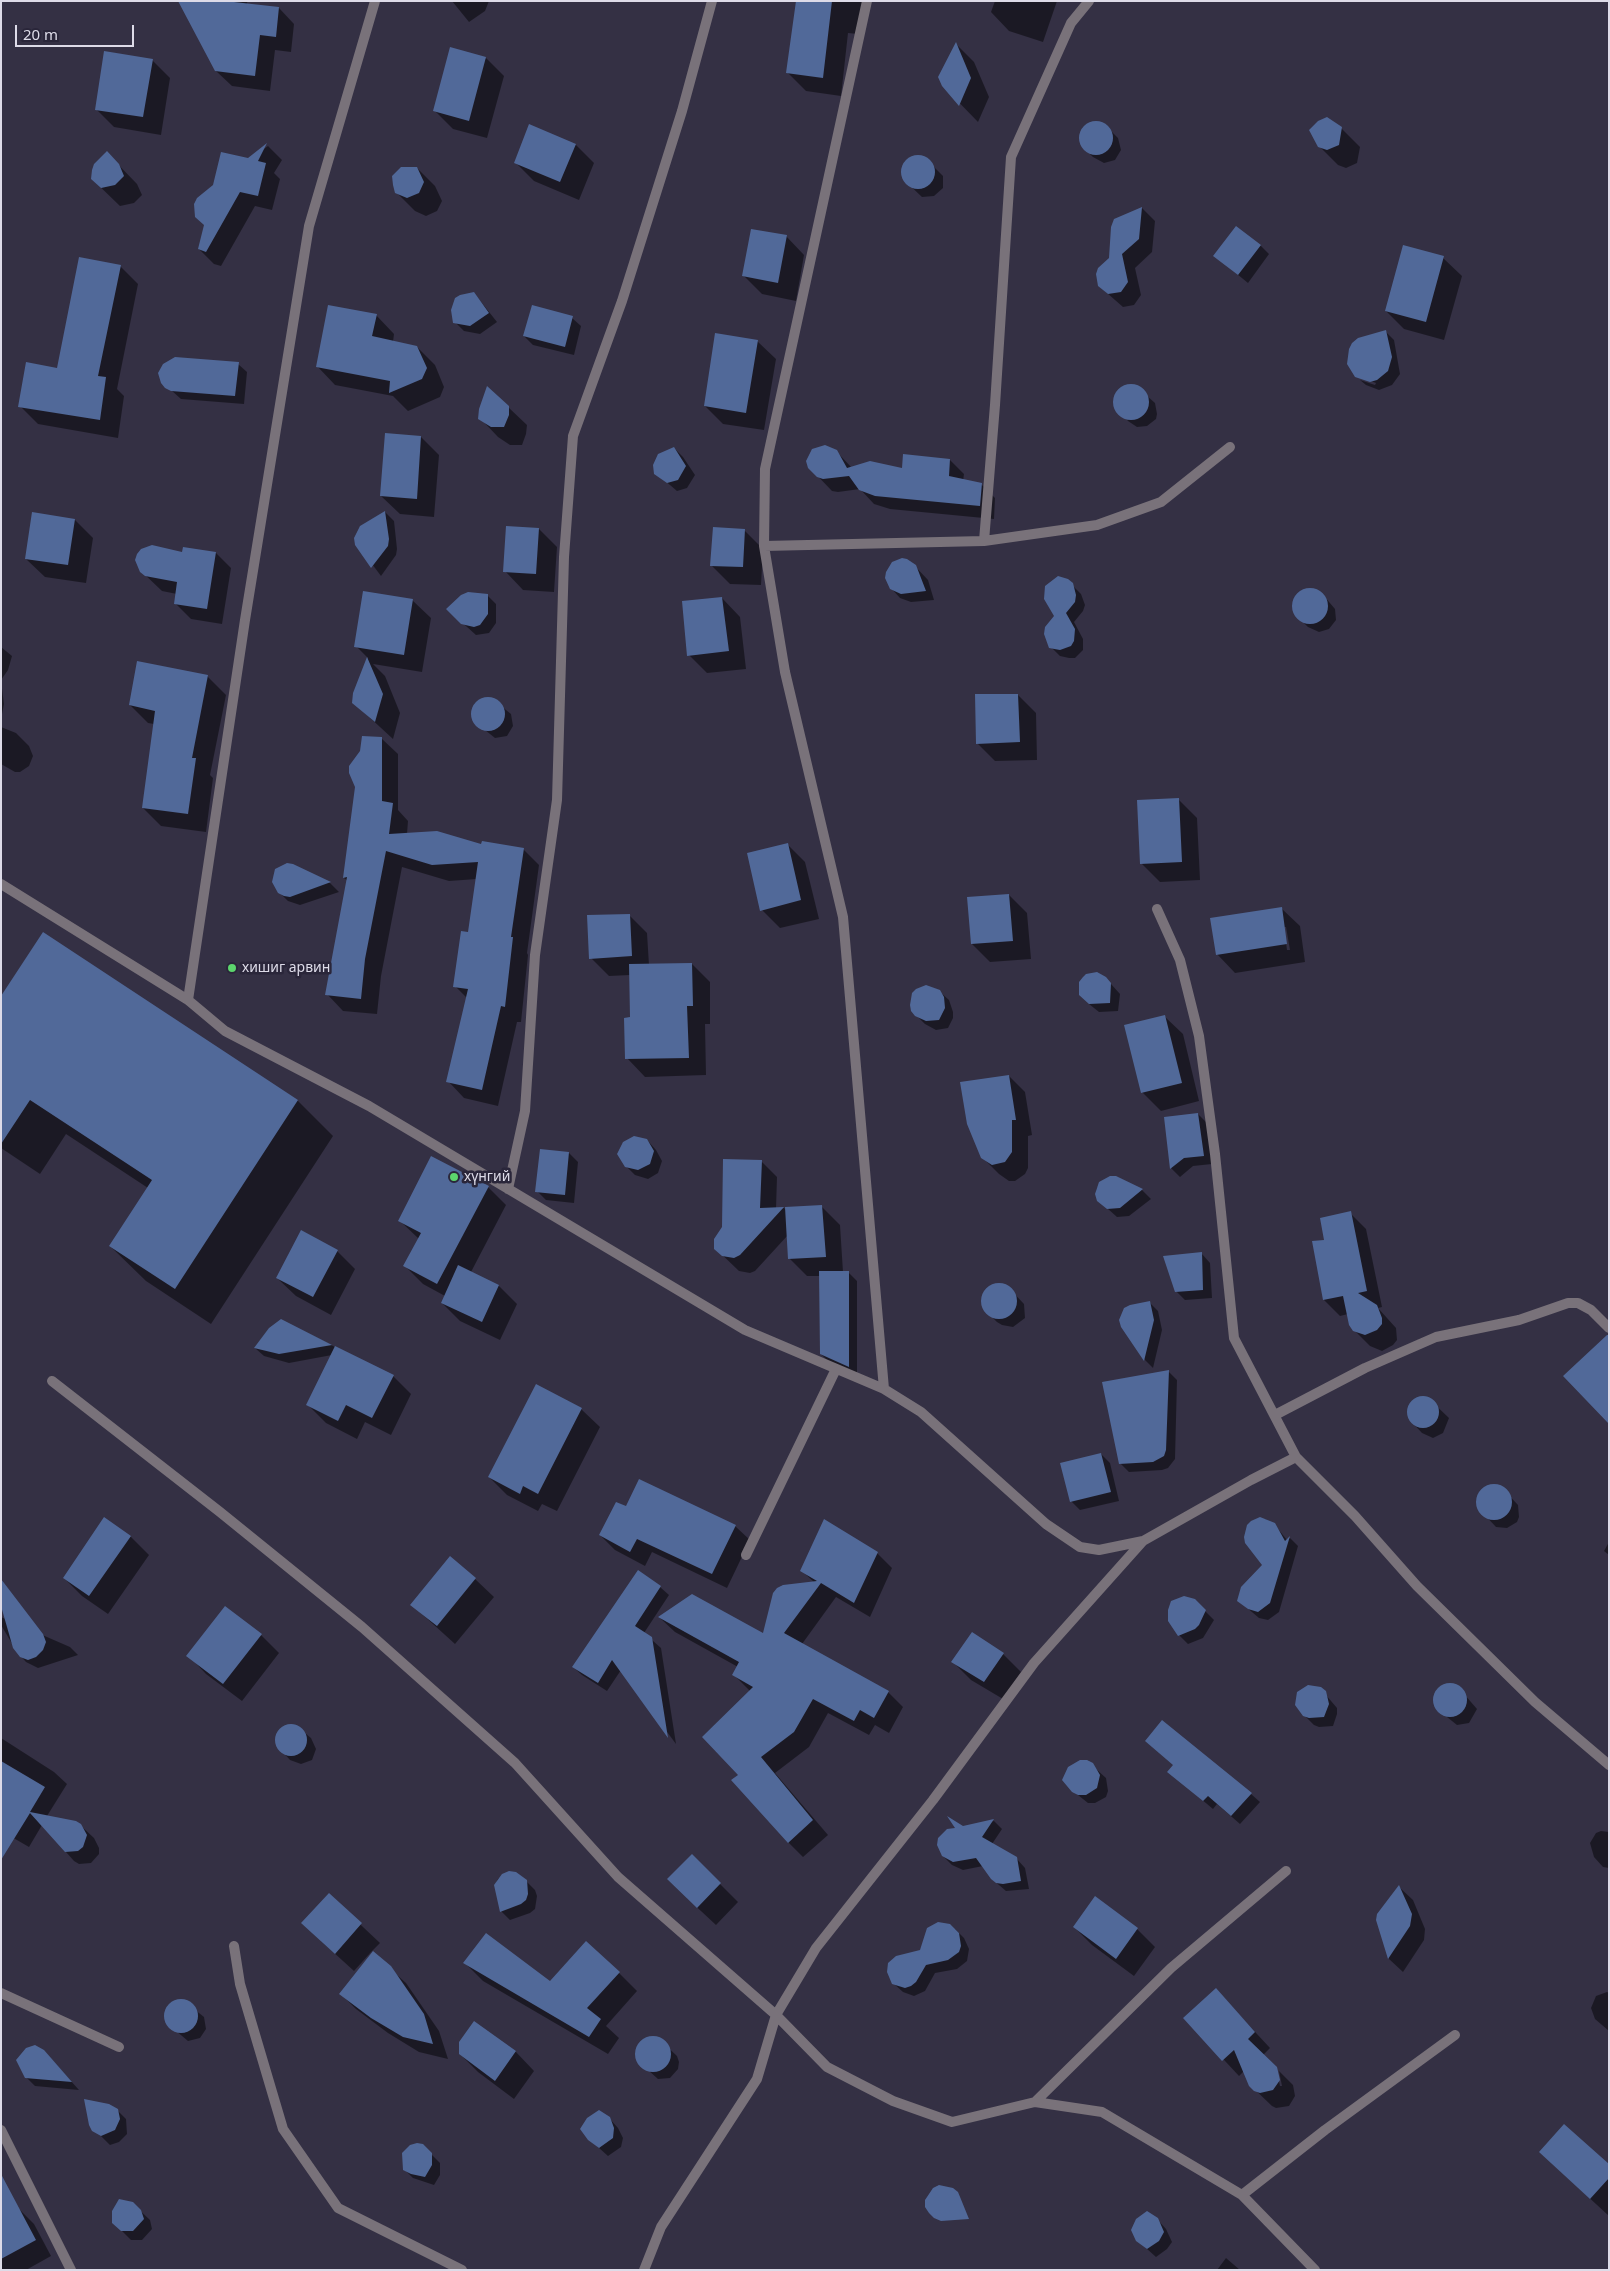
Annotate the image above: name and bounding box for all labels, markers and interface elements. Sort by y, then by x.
scale bar [18,15,136,47]
text: 20 m [23,24,58,44]
place label: хишиг арвин [242,960,330,976]
marker: хишиг арвин [226,962,238,974]
place label: хүнгий [464,1169,510,1185]
marker: хүнгий [448,1171,460,1183]

